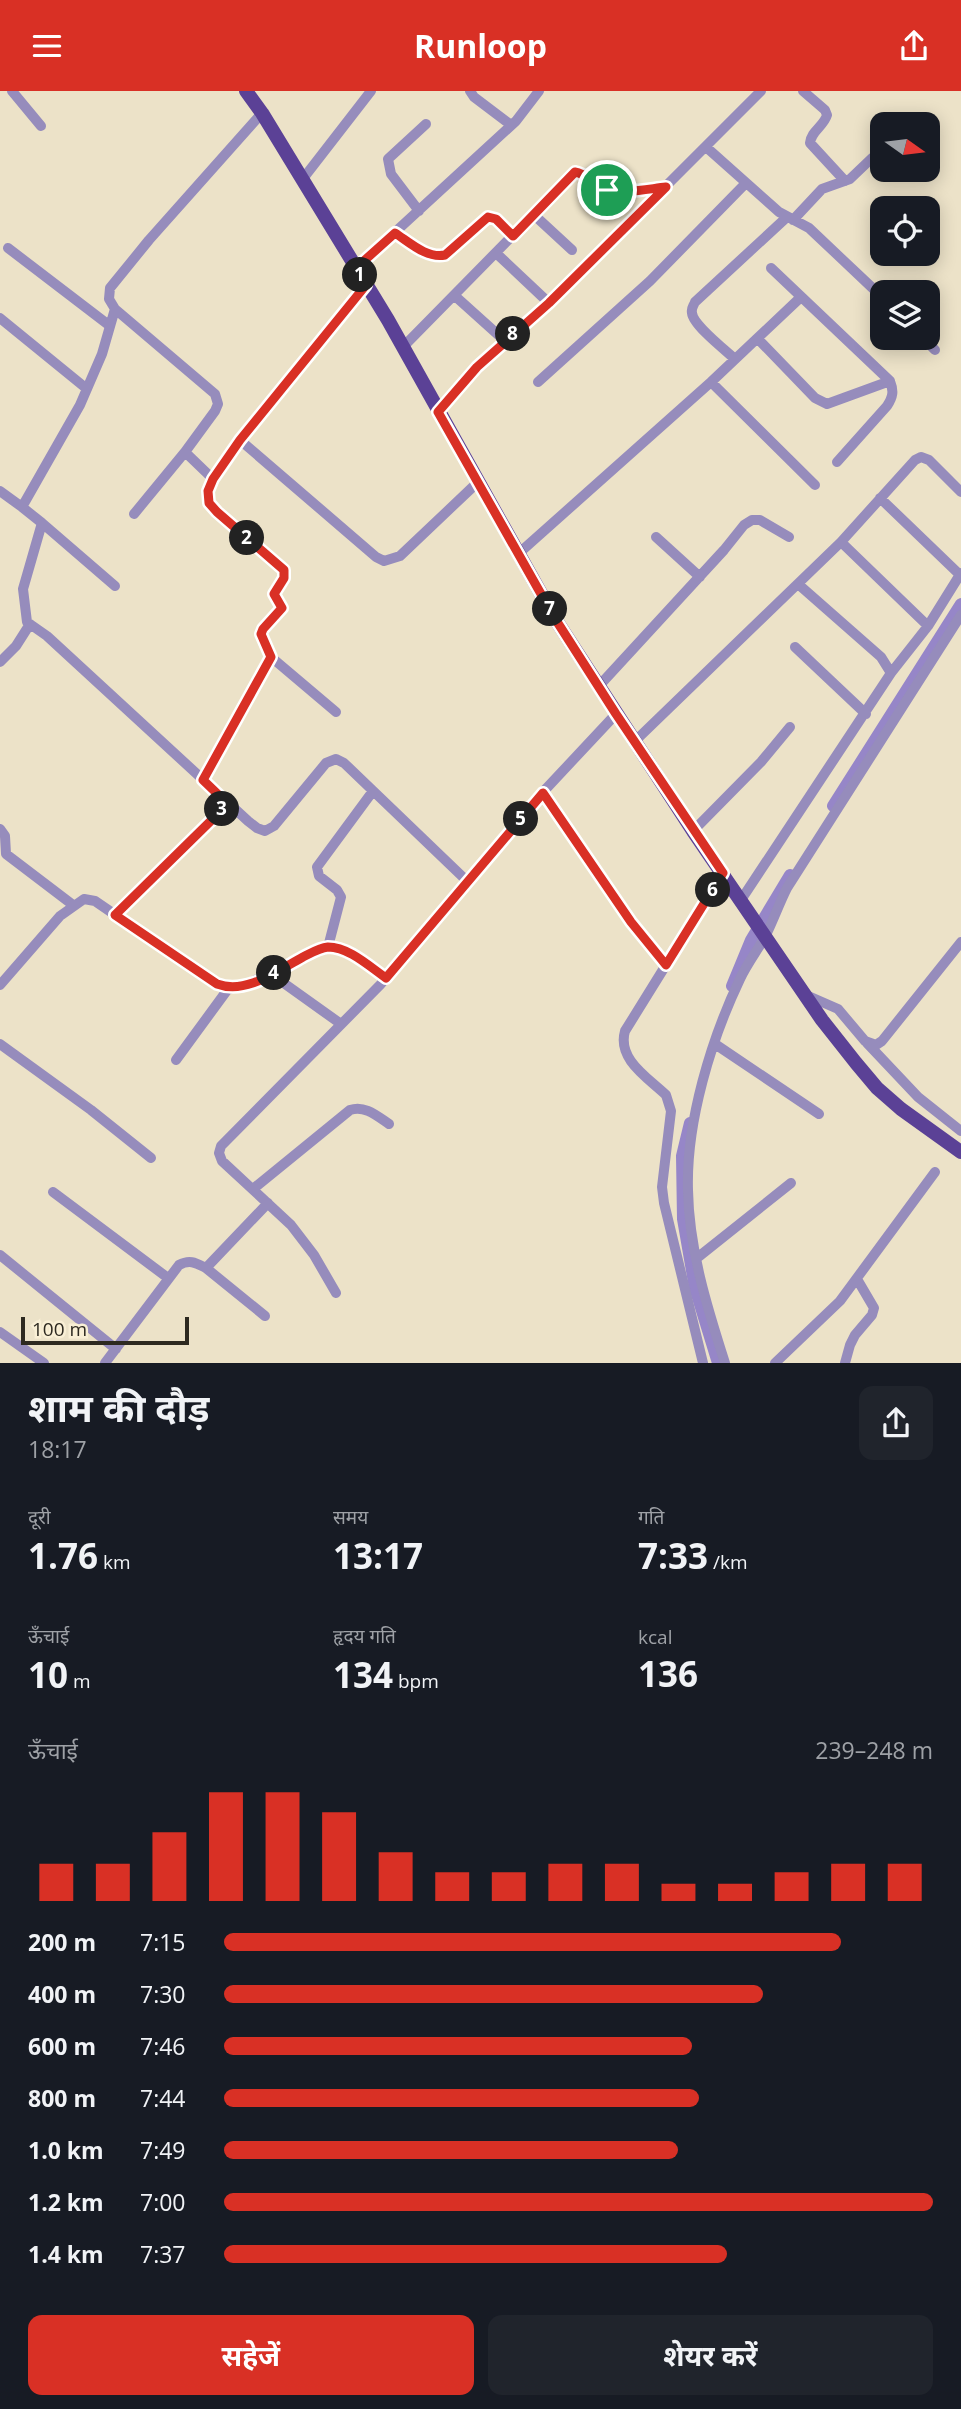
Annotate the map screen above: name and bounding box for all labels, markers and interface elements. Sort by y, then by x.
text: Runloop [414,24,547,67]
icon: menu [28,27,66,65]
icon: share [895,27,933,65]
north arrow [870,112,940,182]
map controls [870,112,940,350]
pin [577,160,637,220]
icon: arrive [588,171,626,209]
button: locate [870,196,940,266]
pin: 1 [342,257,378,293]
text: 1 [354,261,365,287]
button: layers [870,280,940,350]
pin: 8 [496,317,530,351]
text: 8 [507,320,518,346]
pin: 2 [230,521,264,555]
text: 2 [241,524,252,550]
pin: 7 [532,591,568,627]
text: 7 [544,595,555,621]
pin: 3 [204,791,240,827]
text: 3 [216,795,227,821]
pin: 5 [504,801,538,837]
text: 5 [515,805,526,831]
pin: 6 [696,873,730,907]
text: 6 [707,876,718,902]
pin: 4 [256,955,292,991]
text: 4 [268,959,279,985]
scale bar [21,1314,189,1345]
text: 100 m [32,1316,87,1342]
text: शाम की दौड़ [28,1381,209,1433]
button: share [859,1386,933,1460]
text: 18:17 [28,1433,87,1465]
text: दूरी [28,1504,51,1530]
text: समय [333,1504,368,1530]
text: गति [638,1504,664,1530]
text: 1.76 [28,1532,98,1579]
text: 13:17 [333,1532,423,1579]
text: 7:33 [638,1532,708,1579]
text: km [98,1549,131,1575]
text: /km [708,1549,748,1575]
text: ऊँचाई [28,1623,69,1649]
text: हृदय गति [333,1623,396,1649]
text: kcal [638,1624,672,1650]
text: 136 [638,1650,698,1697]
text: 10 [28,1651,68,1698]
text: 134 [333,1651,393,1698]
text: m [68,1668,91,1694]
text: bpm [393,1668,439,1694]
text: ऊँचाई [28,1734,78,1766]
text: 239–248 m [815,1734,933,1766]
text: 200 m [28,1926,96,1958]
text: 7:15 [140,1926,186,1958]
text: 400 m [28,1978,96,2010]
text: 7:30 [140,1978,186,2010]
text: 600 m [28,2030,96,2062]
text: 7:46 [140,2030,186,2062]
text: 800 m [28,2082,96,2114]
text: 7:44 [140,2082,186,2114]
text: 1.0 km [28,2134,104,2166]
text: 7:49 [140,2134,186,2166]
text: 1.2 km [28,2186,104,2218]
text: 7:00 [140,2186,186,2218]
text: 1.4 km [28,2238,104,2270]
text: 7:37 [140,2238,186,2270]
button: सहेजें [28,2315,474,2395]
button: शेयर करें [488,2315,933,2395]

